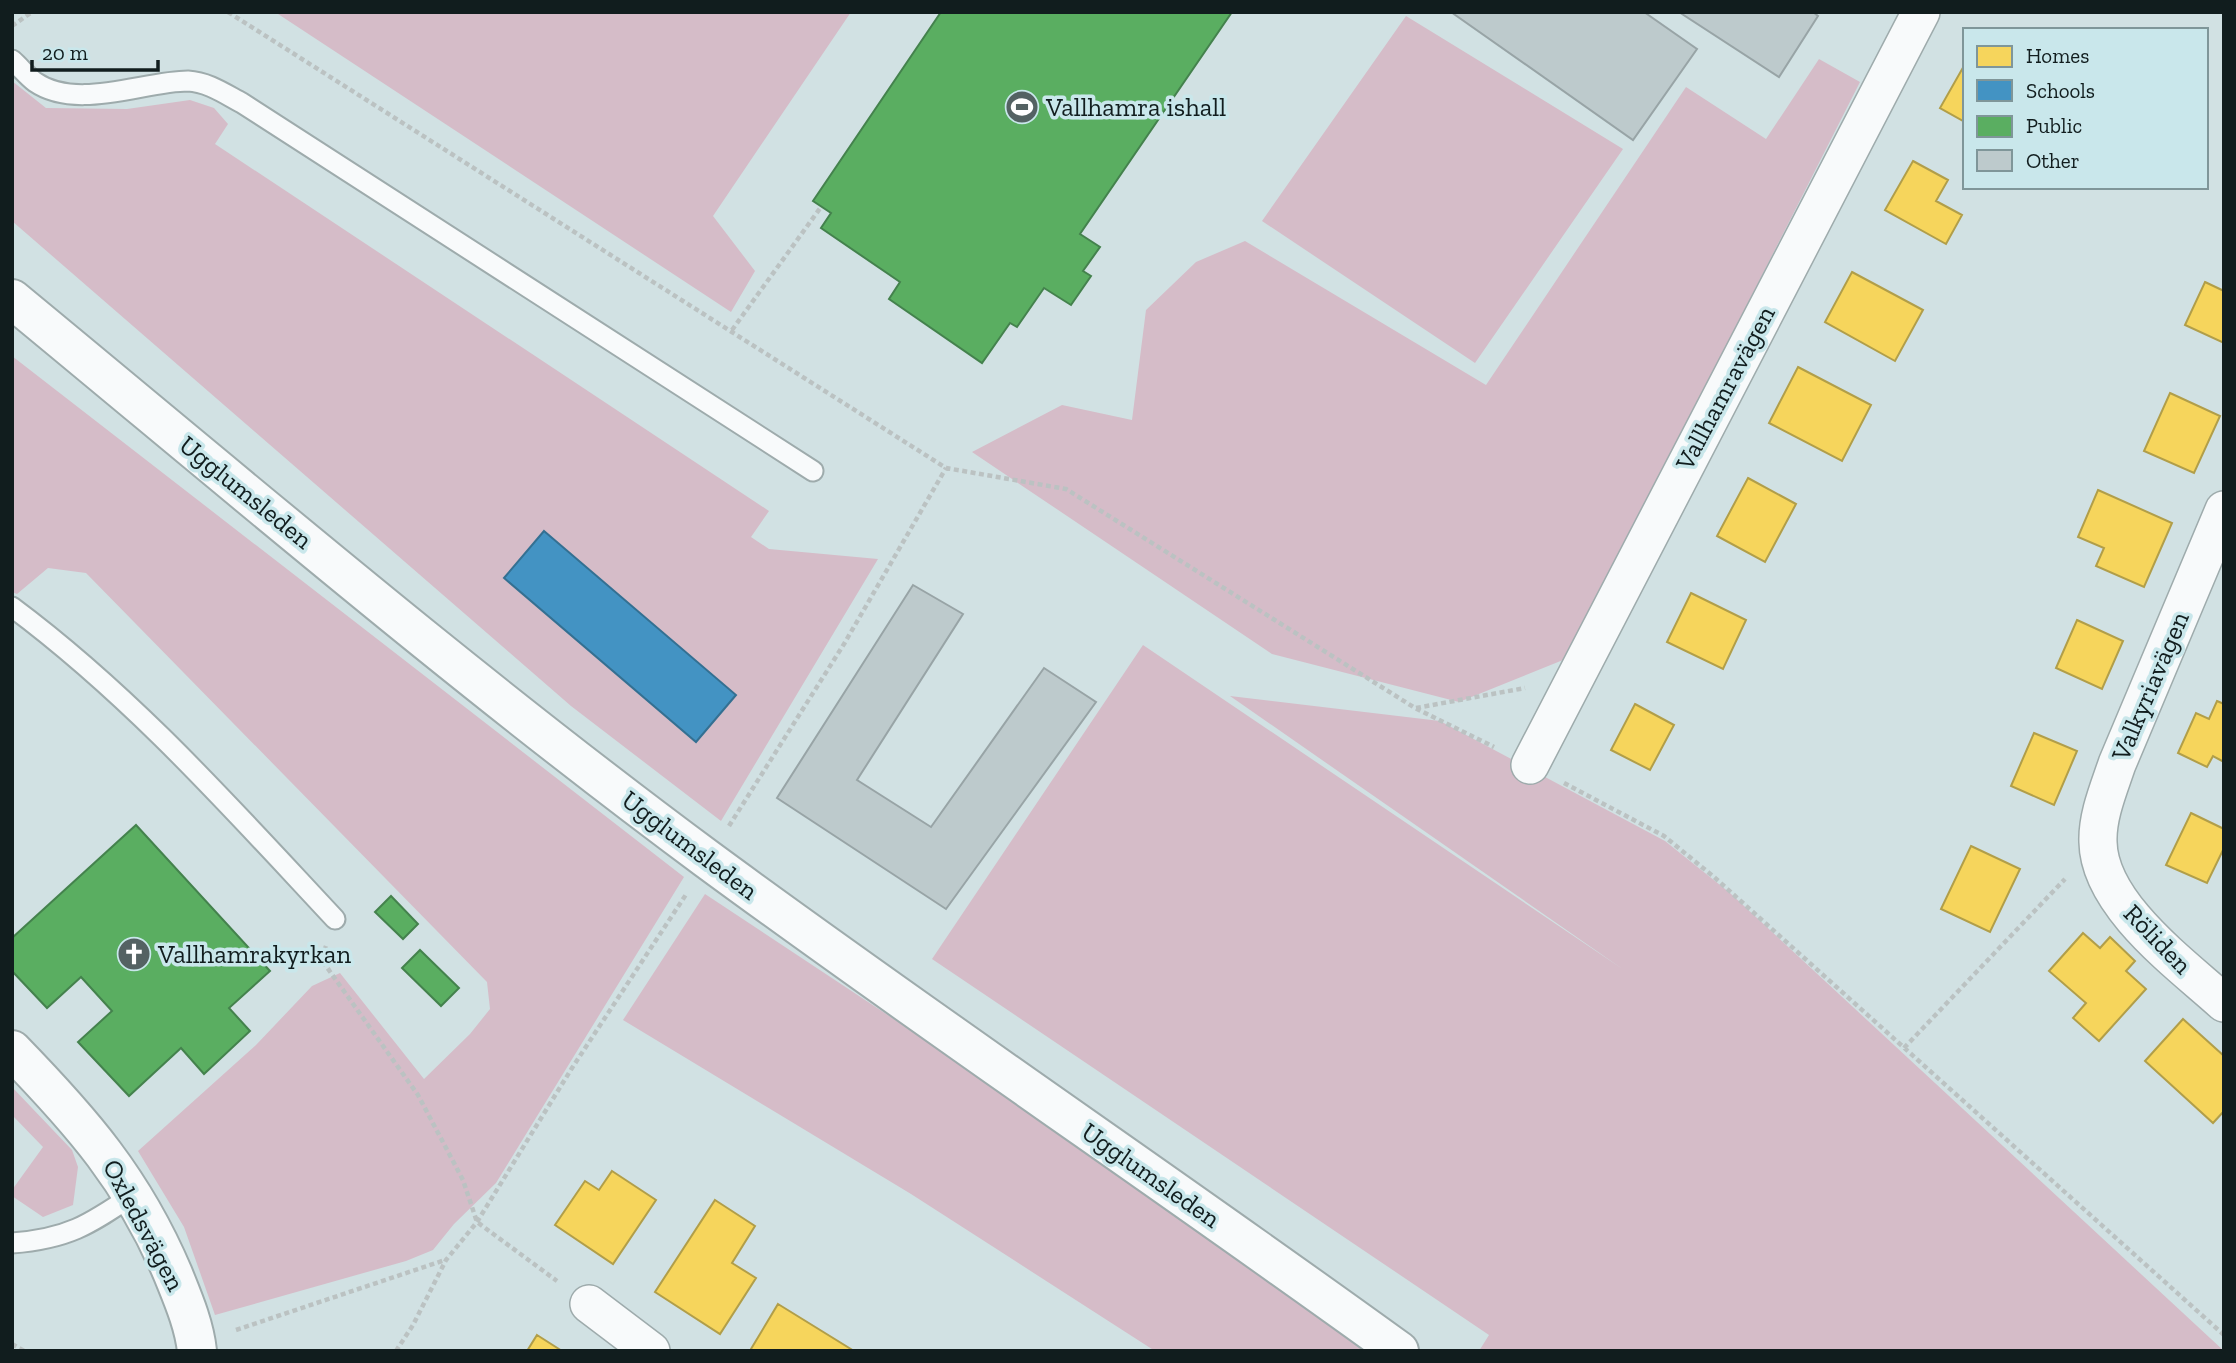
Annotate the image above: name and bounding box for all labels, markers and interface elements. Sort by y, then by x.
scale bar [32,28,158,72]
legend [1963,28,2208,189]
text: 20 m [42,40,88,65]
text: Homes [2026,43,2089,68]
text: Schools [2026,78,2095,103]
sports icon: Vallhamra ishall [1003,88,1041,126]
place label: Vallhamra ishall [1045,91,1226,123]
text: Public [2026,113,2082,138]
text: Other [2026,148,2080,173]
street label: Vallhamravägen [1668,300,1782,476]
street label: Ugglumsleden [173,429,319,556]
street label: Valkyriavägen [2104,607,2196,766]
street label: Ugglumsleden [616,783,764,907]
street label: Röliden [2117,897,2199,981]
church icon: Vallhamrakyrkan [115,935,153,973]
place label: Vallhamrakyrkan [157,938,351,970]
street label: Ugglumsleden [1075,1115,1227,1235]
street label: Oxledsvägen [96,1154,192,1296]

